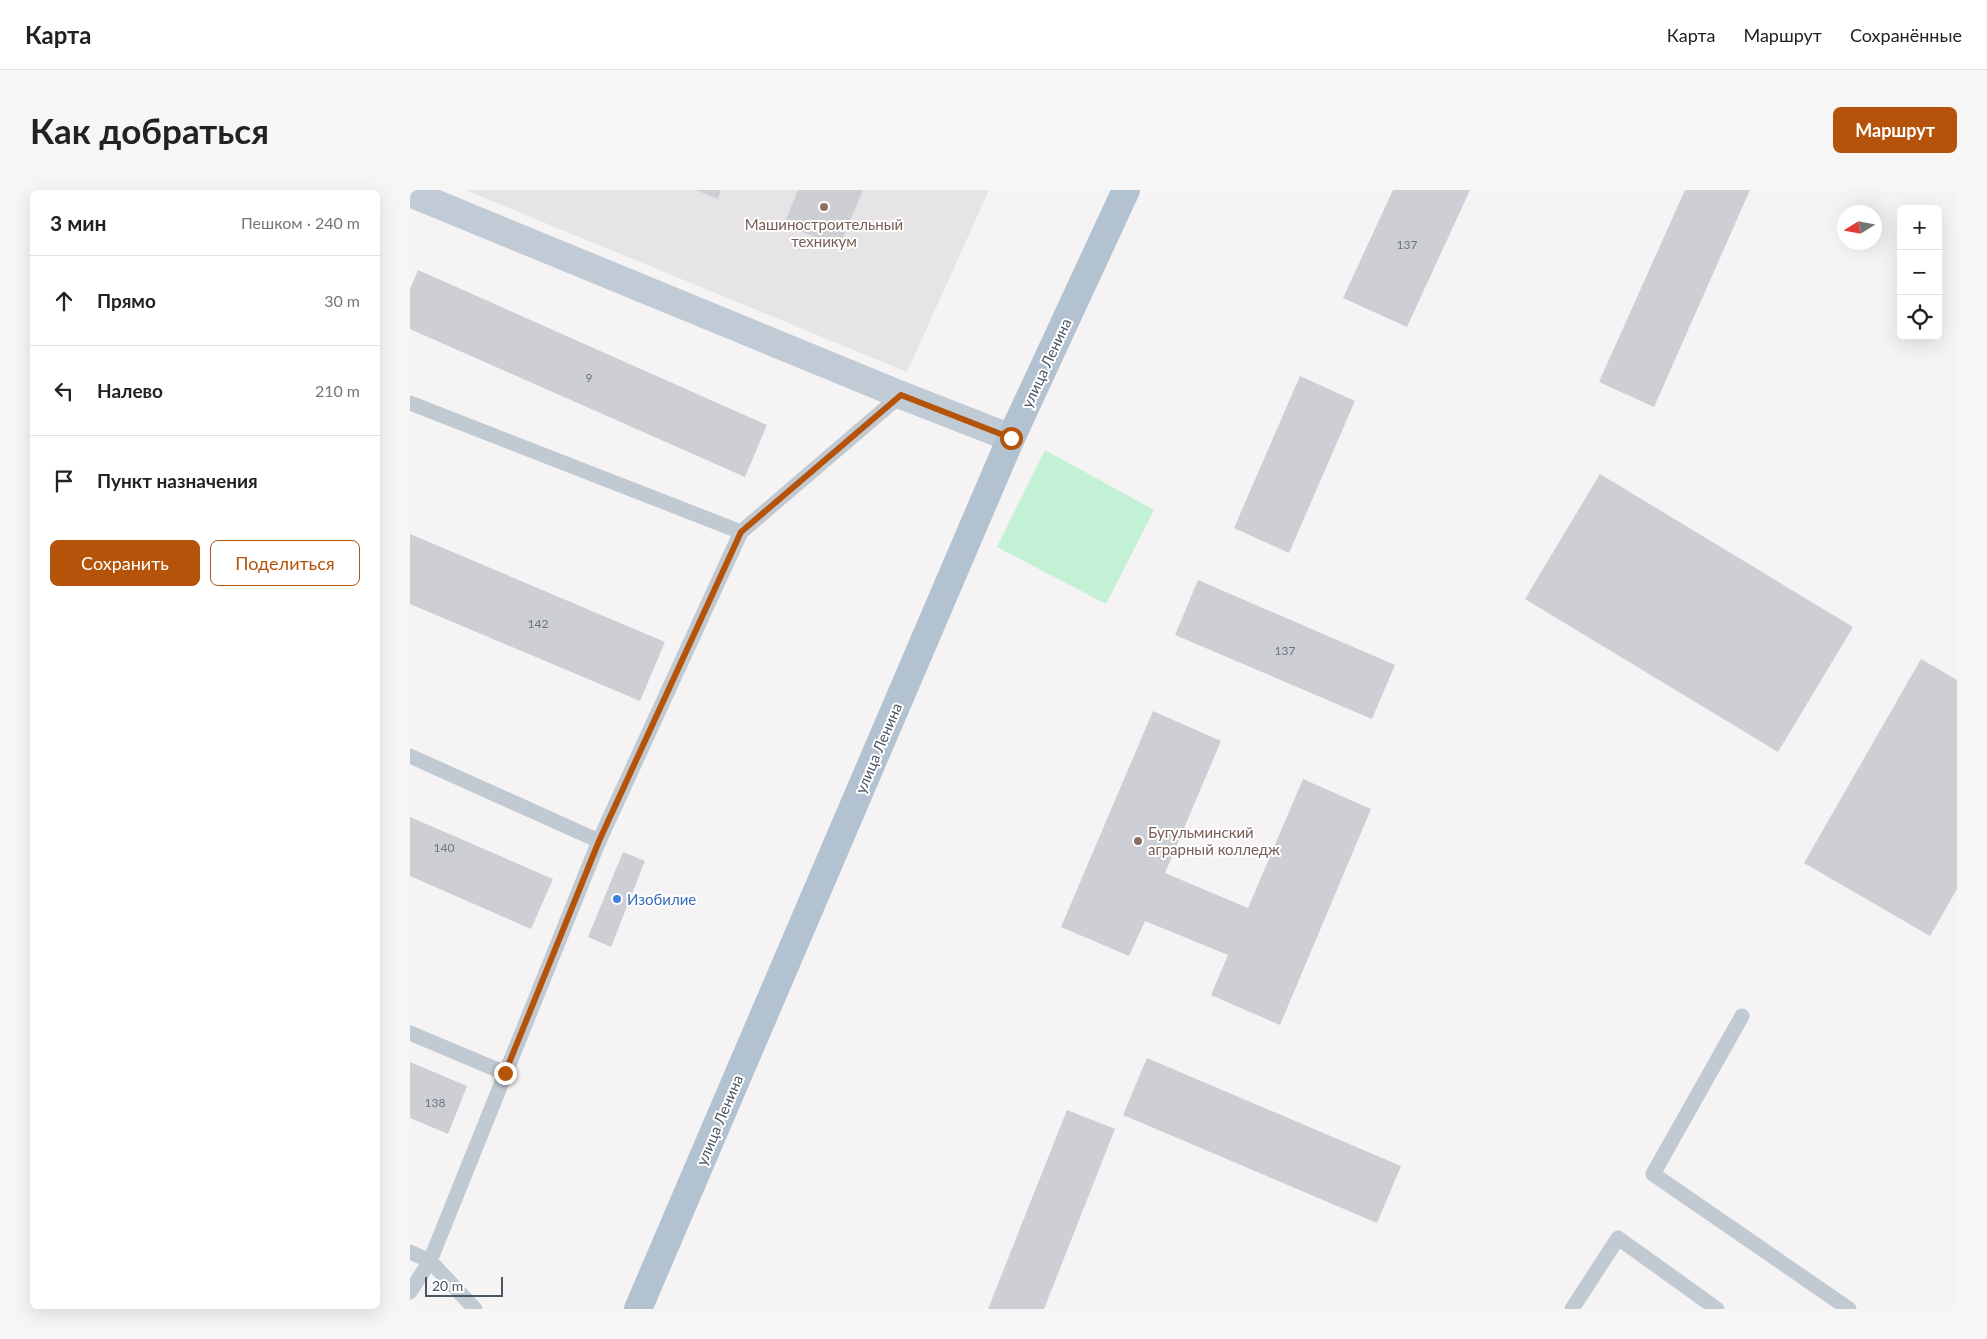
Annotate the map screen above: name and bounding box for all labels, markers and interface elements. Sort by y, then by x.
text: Карта [25,20,92,49]
text: Карта [1667,24,1715,46]
text: Маршрут [1743,24,1822,46]
text: Сохранённые [1850,24,1962,46]
button: Маршрут [1833,107,1957,153]
text: Как добраться [30,109,269,151]
marker: Машиностроительный техникум [818,201,830,213]
north arrow [1837,205,1882,250]
map controls [1897,205,1942,340]
button: + [1897,205,1942,250]
text: 3 мин [50,210,107,235]
text: Пешком · 240 m [241,213,360,232]
place label: Машиностроительный техникум [745,215,903,250]
house number: 137 [1397,237,1417,252]
button: − [1897,250,1942,295]
icon: ahead [50,287,78,315]
text: Прямо [97,289,156,312]
text: 30 m [324,291,360,310]
button: locate [1897,295,1942,340]
street label: улица Ленина [1017,316,1075,410]
house number: 9 [586,370,593,385]
icon: left [50,377,78,405]
text: Налево [97,379,163,402]
text: 210 m [315,381,360,400]
route start [1000,427,1023,450]
icon: arrive [50,467,78,495]
text: Пункт назначения [97,469,258,492]
button: Сохранить [50,540,200,586]
button: Поделиться [210,540,360,586]
house number: 142 [528,616,548,631]
house number: 137 [1275,643,1295,658]
street label: улица Ленина [851,700,905,796]
place label: Бугульминский аграрный колледж [1148,823,1280,858]
marker: Бугульминский аграрный колледж [1132,835,1144,847]
house number: 140 [434,840,454,855]
place label: Изобилие [627,890,696,908]
marker: Изобилие [611,893,623,905]
route end [494,1062,517,1085]
street label: улица Ленина [692,1072,746,1168]
house number: 138 [425,1095,445,1110]
scale bar [425,1274,502,1297]
text: 20 m [432,1277,463,1294]

